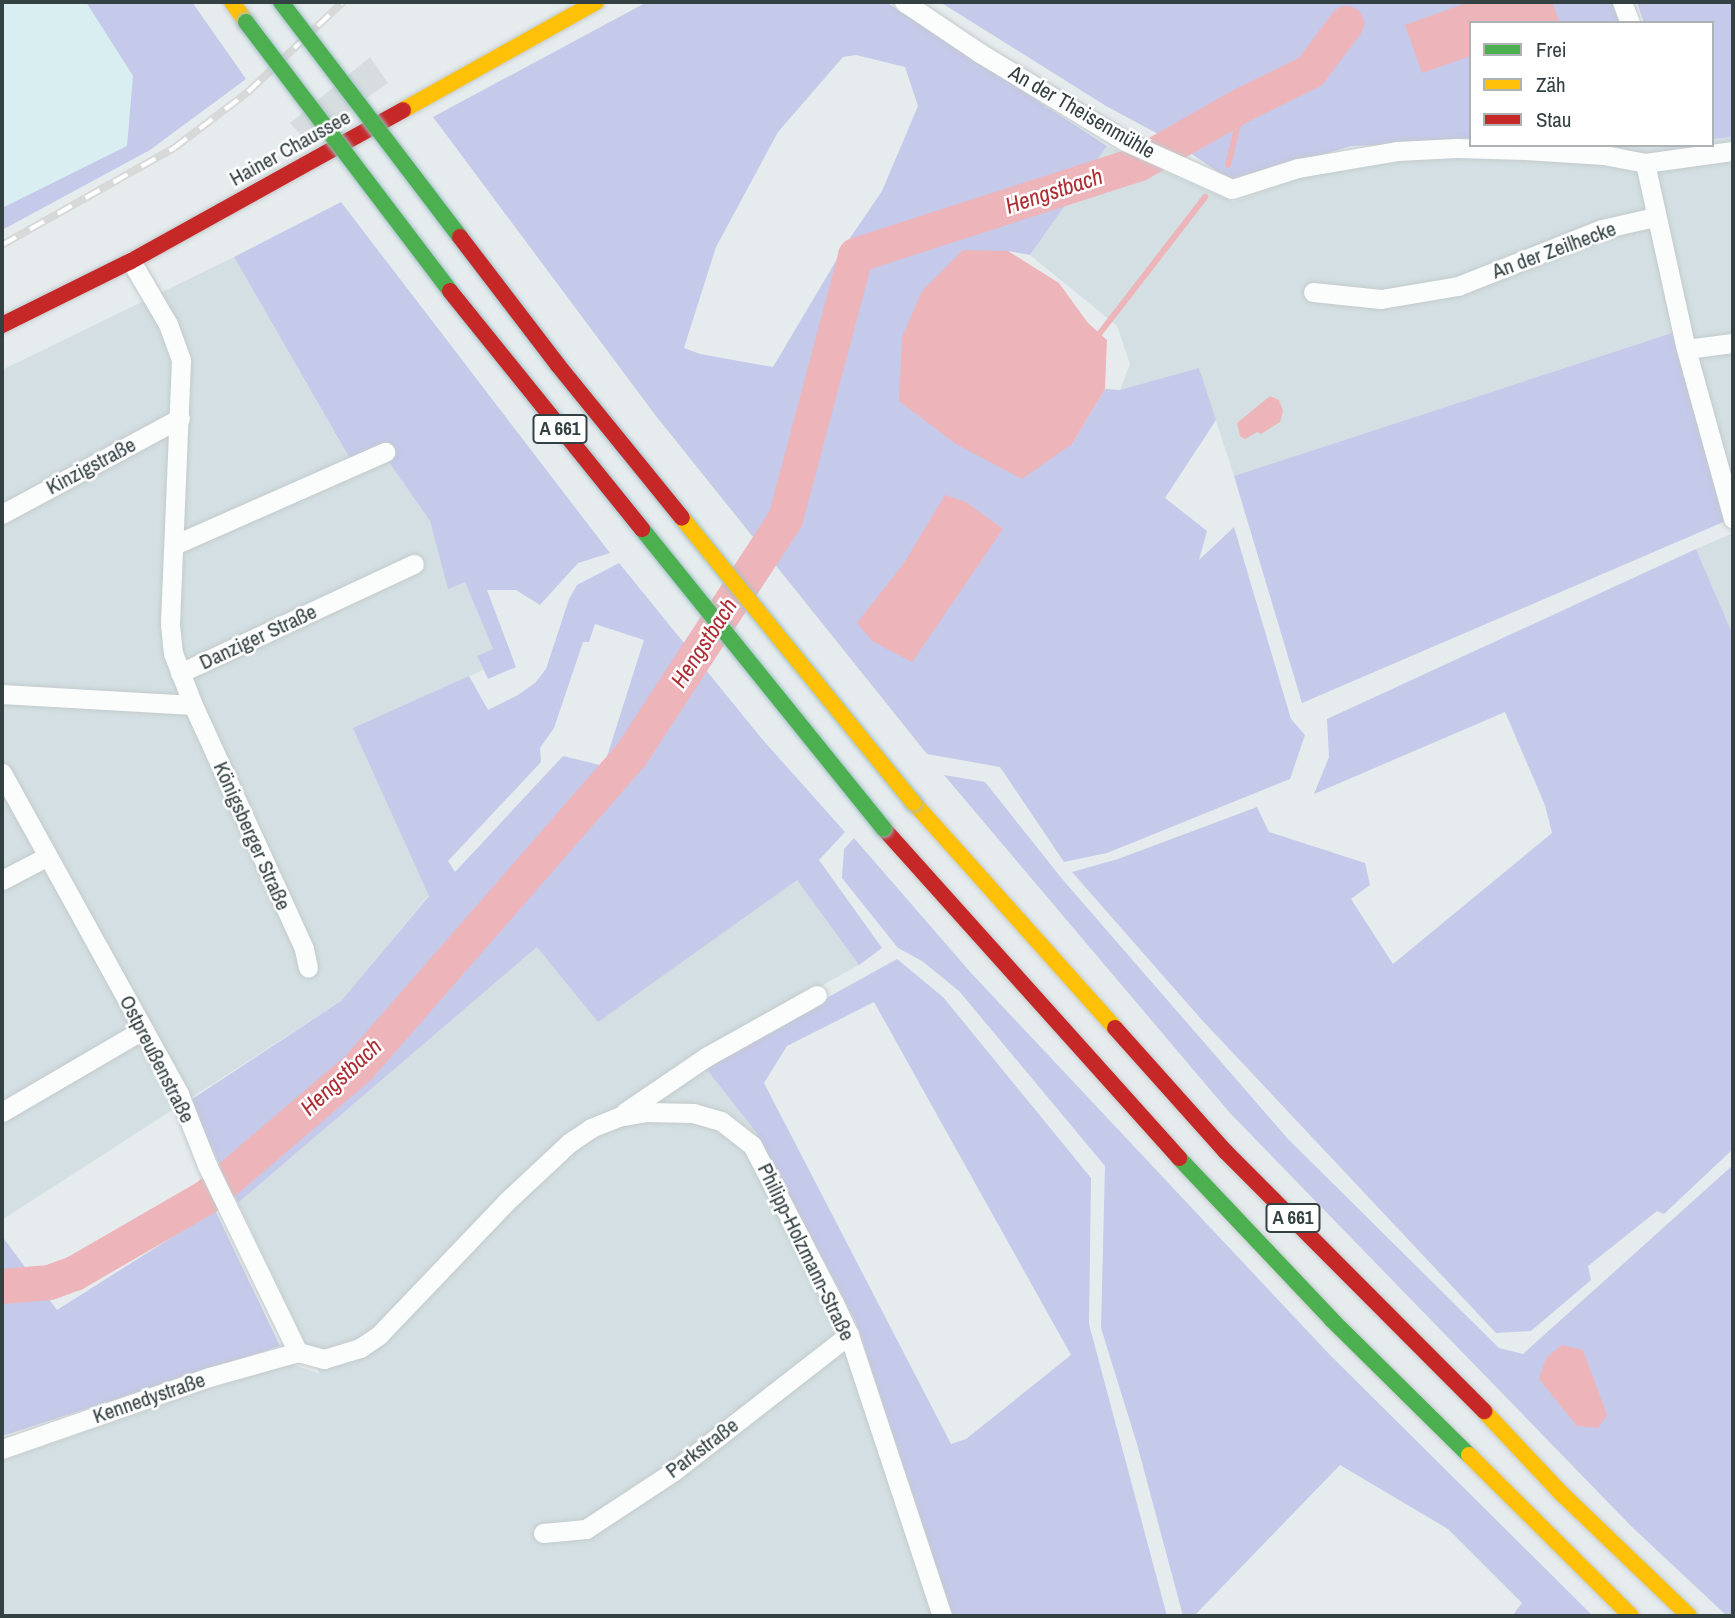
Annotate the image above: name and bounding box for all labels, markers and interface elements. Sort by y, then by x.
legend [1469,21,1714,147]
text: Frei [1536,35,1567,64]
street label: An der Theisenmühle [1004,60,1160,164]
text: Zäh [1536,70,1566,99]
street label: Hainer Chaussee [225,104,355,192]
text: Stau [1536,105,1571,134]
water label: Hengstbach [1002,162,1106,220]
street label: An der Zeilhecke [1489,216,1619,284]
road number: A 661 [532,414,588,444]
street label: Kinzigstraße [42,432,140,500]
water label: Hengstbach [665,593,743,693]
street label: Danziger Straße [195,599,321,675]
street label: Königsberger Straße [208,758,296,914]
street label: Ostpreußenstraße [114,991,200,1127]
water label: Hengstbach [295,1033,387,1121]
street label: Philipp-Holzmann-Straße [752,1159,860,1345]
road number: A 661 [1265,1202,1321,1234]
street label: Kennedystraße [90,1367,208,1429]
street label: Parkstraße [661,1413,743,1483]

